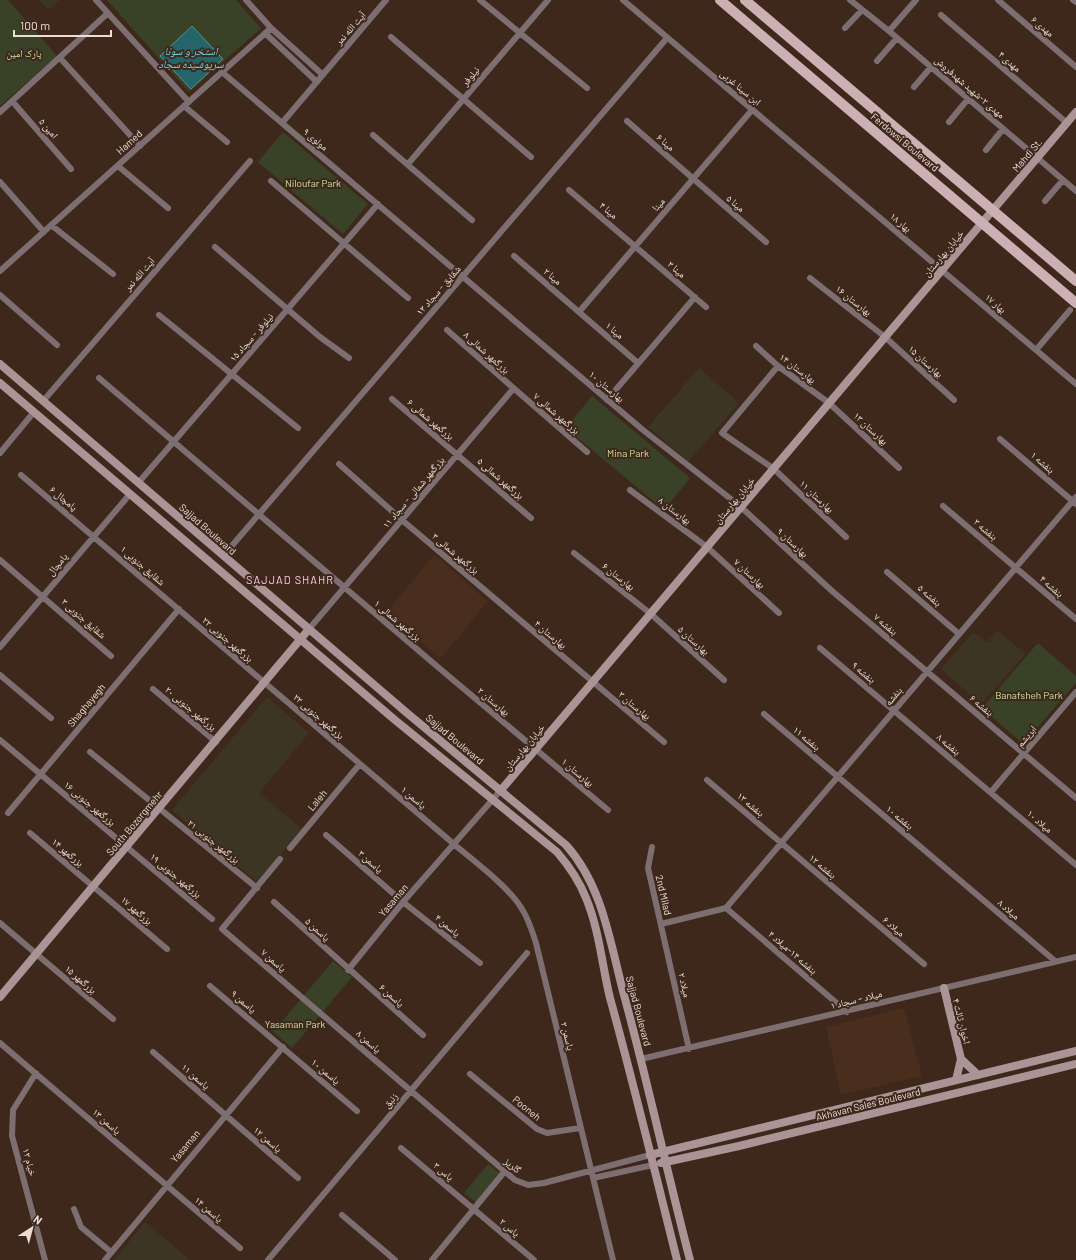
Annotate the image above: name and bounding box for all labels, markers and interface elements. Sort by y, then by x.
street label: آیت الله نمر [332,8,368,48]
scale bar [14,12,111,38]
street label: مهدی ۶ [1029,13,1057,40]
text: 100 m [20,18,50,32]
water label: استخر و سونا سرپوشیده سجاد [158,44,225,71]
park label: پارک امین [6,47,42,60]
street label: مهدی ۴ [996,48,1024,75]
street label: مهدی ۲-شهید شهدفروش [932,53,1008,122]
street label: نیلوفر [458,64,482,89]
street label: ابن سینا غربی [718,67,764,108]
street label: Ferdowsi Boulevard [869,110,941,174]
street label: امین ۵ [36,115,61,141]
street label: مولوی ۹ [300,125,331,154]
street label: Hamed [114,127,144,157]
street label: مینا ۶ [654,131,678,154]
street label: Mahdi St. [1010,136,1044,174]
park label: Niloufar Park [285,177,341,189]
street label: مینا ۵ [724,192,748,215]
street label: مینا [649,195,667,213]
street label: مینا ۴ [597,199,621,222]
street label: بهار ۱۸ [888,210,914,235]
street label: خیابان بهارستان [920,227,967,279]
street label: آیت الله نمر [121,254,157,294]
street label: مینا ۳ [665,258,689,281]
street label: شقایق - سجاد ۱۳ [413,262,464,318]
street label: مینا ۲ [541,265,565,288]
street label: بهارستان ۱۶ [833,282,875,319]
street label: بهار ۱۷ [983,291,1009,316]
street label: نیلوفر - سجاد ۱۵ [227,310,276,364]
street label: مینا ۱ [603,319,627,342]
street label: بزرگمهر شمالی ۸ [461,328,513,377]
street label: بهارستان ۱۵ [906,342,946,381]
street label: بهارستان ۱۴ [777,350,819,387]
street label: بهارستان ۱۰ [586,368,627,405]
street label: بزرگمهر شمالی ۷ [531,390,583,437]
street label: بزرگمهر شمالی ۶ [404,396,457,443]
street label: بهارستان ۱۳ [851,409,891,448]
park label: Mina Park [607,447,649,459]
street label: بنفشه ۱ [1029,449,1057,476]
street label: بزرگمهر شمالی - سجاد ۱۱ [380,454,447,531]
street label: بزرگمهر شمالی ۵ [475,455,527,502]
street label: خیابان بهارستان [711,474,758,526]
street label: بهارستان ۱۱ [797,477,837,516]
street label: پامچال ۶ [47,483,80,514]
street label: بهارستان ۸ [656,494,694,527]
street label: Sajjad Boulevard [177,501,239,557]
street label: بنفشه ۳ [972,516,1000,543]
street label: بهارستان ۹ [774,525,811,560]
street label: بزرگمهر شمالی ۳ [429,530,482,577]
street label: شقایق جنوبی ۱ [118,542,168,589]
street label: پامچال [44,550,71,578]
street label: بهارستان ۷ [731,556,768,591]
street label: بهارستان ۶ [600,560,638,593]
district label: SAJJAD SHAHR [246,573,334,586]
street label: بنفشه ۴ [1038,573,1066,600]
street label: بنفشه ۵ [916,582,944,609]
street label: شقایق جنوبی ۳ [59,595,109,642]
street label: بزرگمهر شمالی ۱ [371,597,424,644]
street label: بنفشه ۷ [872,611,900,638]
street label: بزرگمهر جنوبی ۲۲ [199,614,256,665]
street label: بهارستان ۴ [532,617,570,652]
street label: بهارستان ۵ [675,623,712,658]
street label: بنفشه ۹ [850,659,878,686]
street label: Shaghayegh [64,681,108,729]
street label: بزرگمهر جنوبی ۲۰ [162,683,219,734]
street label: بهارستان ۲ [475,684,513,719]
street label: بنفشه [882,684,905,708]
street label: بهارستان ۳ [616,688,654,723]
park label: Banafsheh Park [995,689,1063,701]
street label: بزرگمهر جنوبی ۲۳ [290,691,347,742]
street label: بنفشه ۶ [968,692,996,719]
street label: Sajjad Boulevard [424,711,486,767]
street label: خیابان بهارستان [501,721,548,773]
street label: بنفشه ۱۱ [791,723,823,753]
street label: ابریشم [1014,723,1040,751]
street label: بنفشه ۸ [935,731,963,758]
street label: بهارستان ۱ [559,755,597,790]
street label: بزرگمهر جنوبی ۱۶ [61,778,118,829]
street label: یاسمن ۱ [398,783,429,812]
street label: Laleh [305,787,329,813]
street label: South Bozorgmehr [103,788,165,858]
street label: بنفشه ۱۳ [735,789,767,819]
street label: بنفشه ۱۰ [884,802,916,832]
street label: میلاد ۱۰ [1025,807,1055,835]
street label: بزرگمهر جنوبی ۲۱ [185,816,243,867]
street label: بزرگمهر ۱۴ [49,835,87,869]
street label: یاسمن ۳ [355,847,386,876]
street label: بزرگمهر جنوبی ۱۹ [147,850,204,901]
street label: بنفشه ۱۲ [807,851,839,881]
street label: 2nd Milad [654,874,674,916]
street label: Yasaman [376,881,410,919]
street label: بزرگمهر ۱۷ [119,893,155,927]
street label: میلاد ۸ [995,896,1023,922]
street label: یاسمن ۴ [432,911,463,940]
street label: میلاد ۶ [880,913,908,939]
street label: یاسمن ۵ [303,915,333,944]
street label: بنفشه ۱۴-میلاد ۴ [766,928,820,977]
street label: یاسمن ۷ [258,946,289,975]
street label: بزرگمهر ۱۵ [63,962,99,996]
street label: میلاد ۲ [676,972,694,999]
street label: Sajjad Boulevard [624,975,654,1047]
street label: یاسمن ۶ [376,981,407,1010]
street label: یاسمن ۹ [228,987,259,1016]
street label: میلاد - سجاد ۱ [829,987,884,1011]
street label: اخوان ثالث ۴ [950,997,973,1045]
park label: Yasaman Park [265,1018,325,1030]
street label: یاسمن ۲ [558,1020,577,1052]
street label: یاسمن ۸ [353,1027,384,1056]
street label: یاسمن ۱۰ [309,1056,343,1087]
street label: یاسمن ۱۱ [179,1060,213,1092]
street label: Akhavan Sales Boulevard [814,1085,922,1123]
street label: زنبق [380,1090,401,1111]
street label: Pooneh [511,1093,543,1123]
street label: یاسمن ۱۳ [90,1105,124,1137]
street label: یاسمن ۱۲ [251,1123,285,1155]
street label: Yasaman [168,1127,202,1165]
street label: خیام ۱۲ [19,1147,40,1178]
street label: گلریز [501,1154,524,1176]
street label: یاس ۳ [431,1159,457,1184]
street label: یاسمن ۱۴ [192,1193,226,1225]
north arrow [12,1208,52,1248]
text: N [31,1212,45,1227]
street label: یاس ۲ [497,1215,523,1240]

